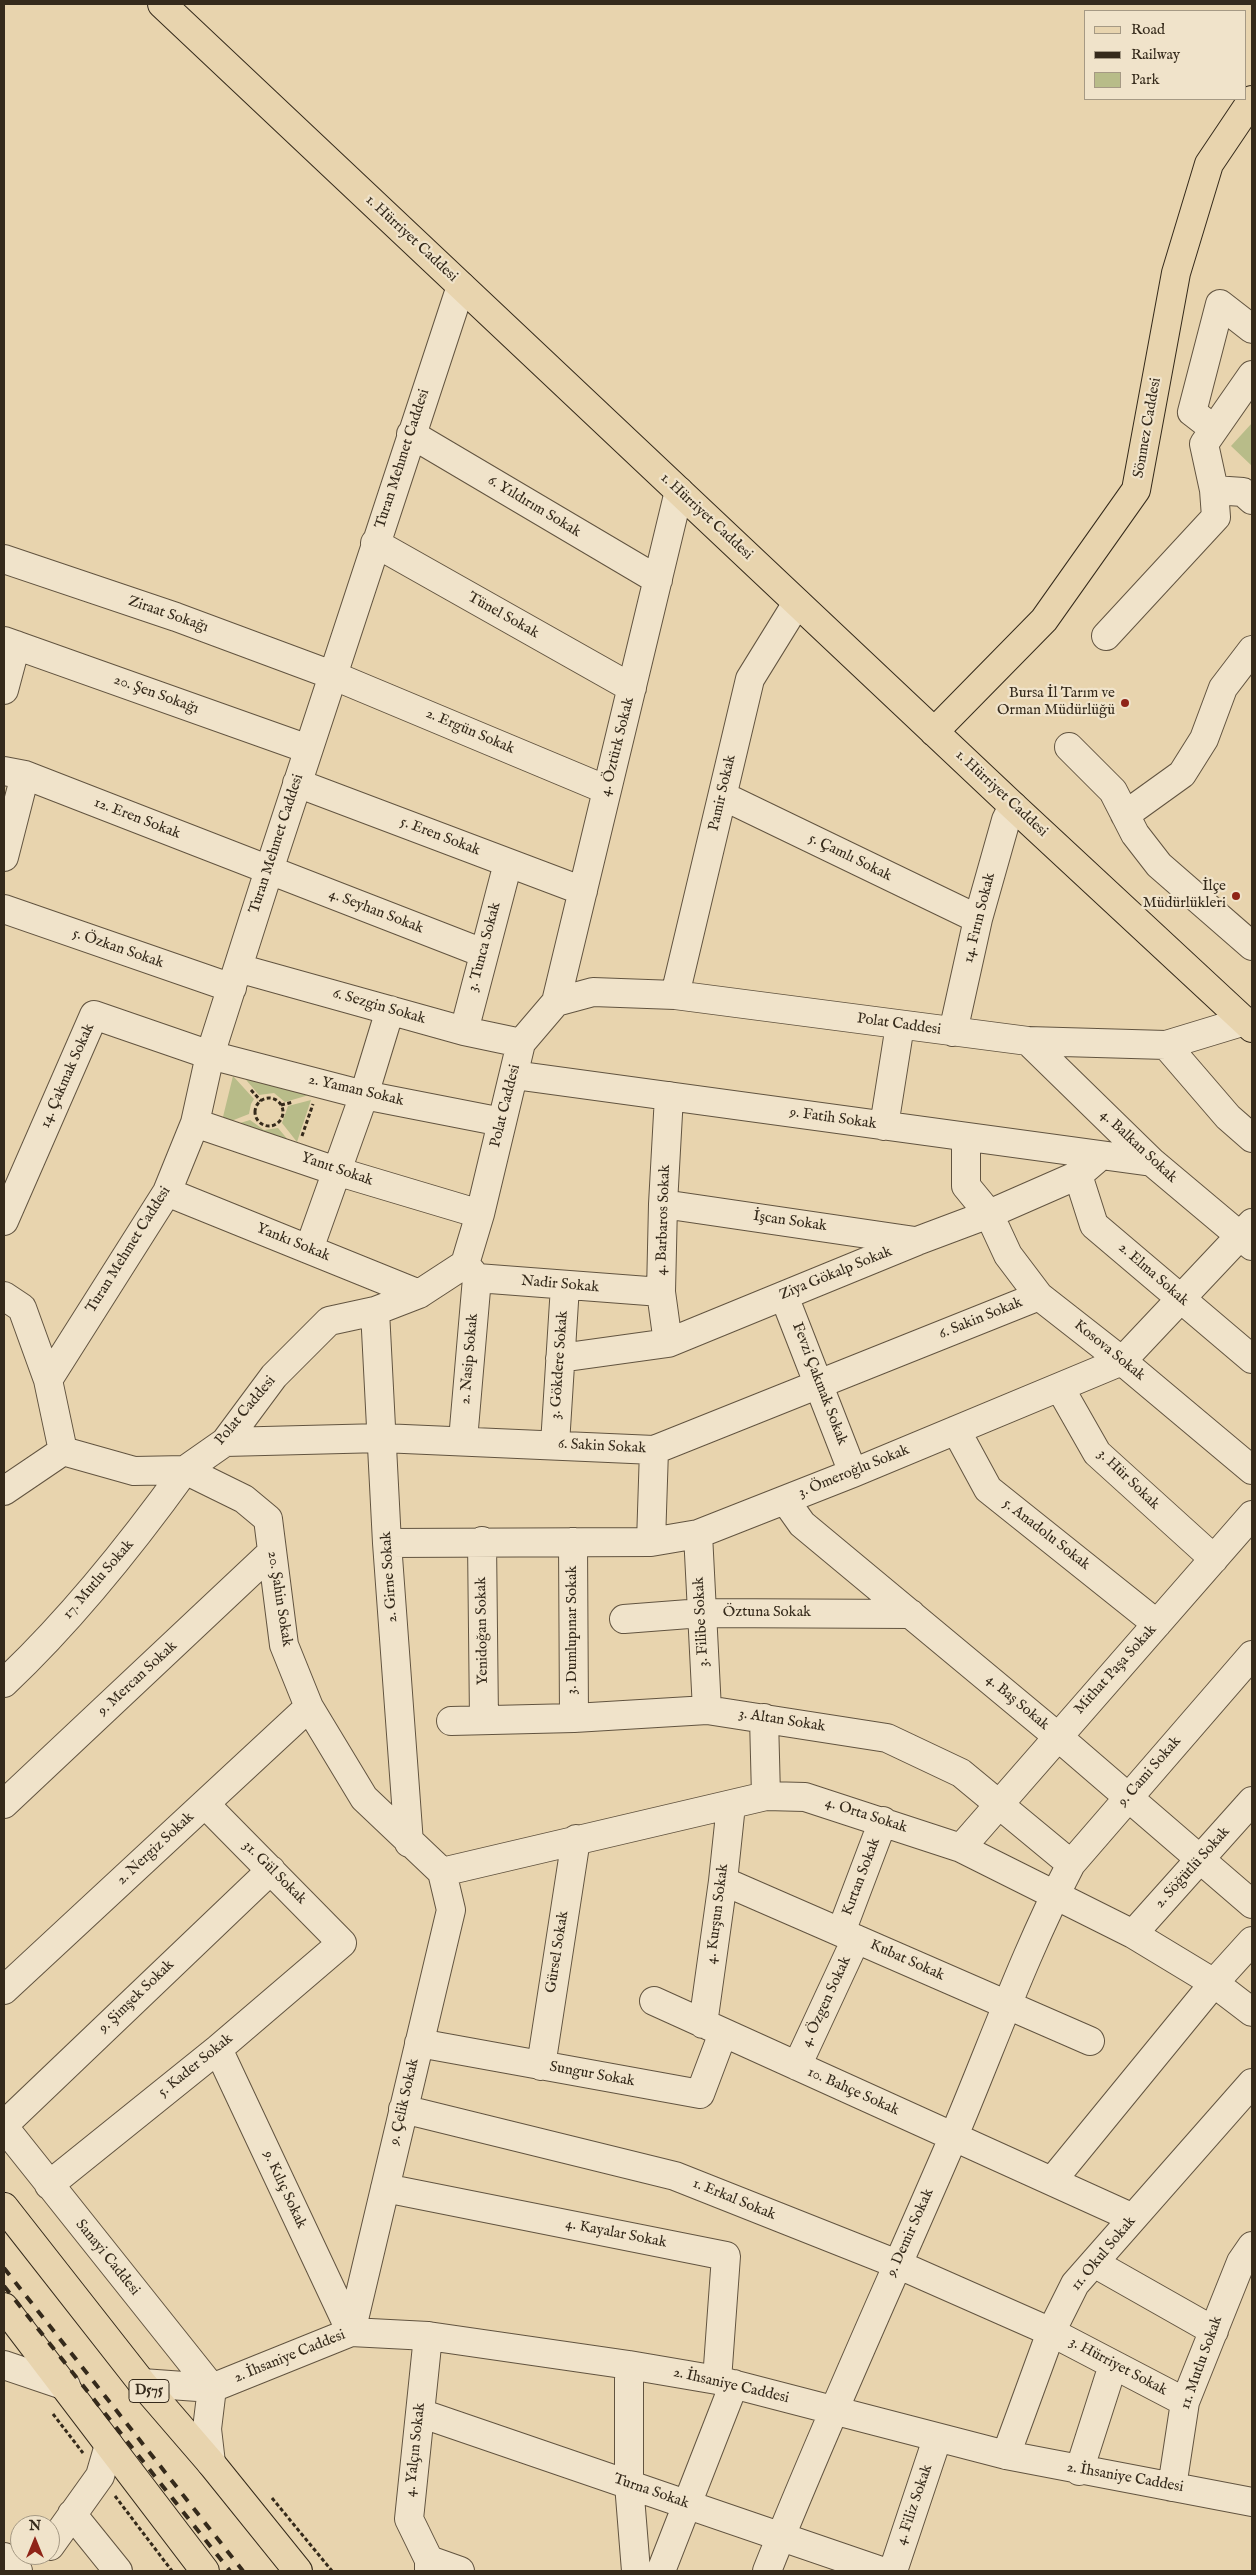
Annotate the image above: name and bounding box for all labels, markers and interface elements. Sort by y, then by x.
legend [1084,10,1246,100]
text: Road [1131,20,1165,39]
text: Railway [1131,45,1180,64]
text: Park [1131,70,1160,89]
street label: 1. Hürriyet Caddesi [361,192,461,286]
street label: Sönmez Caddesi [1130,376,1166,480]
street label: Turan Mehmet Caddesi [372,387,434,531]
street label: 1. Hürriyet Caddesi [656,470,756,564]
street label: 6. Yıldırım Sokak [484,472,584,542]
street label: Tünel Sokak [464,589,542,643]
street label: Ziraat Sokağı [125,593,211,637]
street label: 20. Şen Sokağı [111,671,201,719]
place label: Bursa İl Tarım ve Orman Müdürlüğü [997,685,1115,720]
street label: 4. Öztürk Sokak [597,696,639,798]
marker: Bursa İl Tarım ve Orman Müdürlüğü [1119,697,1131,709]
street label: 2. Ergün Sokak [423,705,517,759]
street label: 1. Hürriyet Caddesi [951,747,1051,841]
street label: Pamir Sokak [705,753,741,833]
street label: Turan Mehmet Caddesi [246,772,308,916]
street label: 12. Eren Sokak [91,794,183,844]
street label: 5. Eren Sokak [397,814,483,860]
street label: 5. Çamlı Sokak [805,830,895,886]
street label: 14. Fırın Sokak [960,871,1000,965]
place label: İlçe Müdürlükleri [1143,878,1226,913]
street label: 4. Seyhan Sokak [326,886,426,938]
marker: İlçe Müdürlükleri [1230,890,1242,902]
street label: 3. Tunca Sokak [464,900,506,994]
street label: 5. Özkan Sokak [70,925,166,973]
street label: 6. Sezgin Sokak [330,985,428,1029]
street label: Polat Caddesi [856,1010,942,1040]
street label: 14. Çakmak Sokak [37,1021,99,1131]
street label: Polat Caddesi [487,1063,525,1149]
street label: 2. Yaman Sokak [307,1071,405,1111]
street label: 9. Fatih Sokak [788,1104,878,1134]
street label: 4. Balkan Sokak [1096,1107,1180,1187]
street label: Yanıt Sokak [299,1149,375,1191]
street label: 4. Barbaros Sokak [653,1164,675,1276]
street label: Turan Mehmet Caddesi [83,1183,175,1317]
street label: İşcan Sokak [752,1208,828,1236]
street label: Yankı Sokak [254,1220,332,1266]
street label: 2. Elma Sokak [1114,1239,1192,1311]
street label: Ziya Gökalp Sokak [777,1243,895,1305]
street label: Nadir Sokak [520,1273,600,1297]
street label: 6. Sakin Sokak [937,1294,1025,1344]
street label: 3. Gökdere Sokak [547,1310,573,1420]
street label: 2. Nasip Sokak [457,1313,483,1405]
street label: Kosova Sokak [1070,1317,1148,1385]
street label: Fevzi Çakmak Sokak [787,1320,851,1448]
street label: Polat Caddesi [212,1373,280,1449]
street label: 6. Sakin Sokak [557,1436,647,1458]
street label: 3. Ömeroğlu Sokak [796,1442,912,1502]
street label: 3. Hür Sokak [1093,1446,1163,1514]
street label: 5. Anadolu Sokak [999,1495,1093,1575]
street label: 2. Girne Sokak [378,1531,402,1623]
street label: 17. Mutlu Sokak [60,1537,138,1623]
street label: 20. Şahin Sokak [263,1550,295,1648]
street label: 3. Dumlupınar Sokak [564,1566,582,1694]
street label: Yenidoğan Sokak [473,1577,493,1685]
street label: 3. Filibe Sokak [691,1577,713,1667]
street label: Öztuna Sokak [723,1604,811,1622]
street label: Mithat Paşa Sokak [1071,1621,1161,1719]
street label: 9. Mercan Sokak [95,1638,181,1720]
street label: 4. Baş Sokak [982,1671,1052,1735]
street label: 3. Altan Sokak [737,1705,827,1737]
street label: 9. Cami Sokak [1115,1733,1185,1811]
street label: 4. Orta Sokak [823,1794,909,1838]
street label: 2. Nergiz Sokak [114,1809,198,1889]
street label: 2. Söğütlü Sokak [1152,1823,1234,1913]
street label: Kırtan Sokak [839,1836,885,1918]
street label: 31. Gül Sokak [238,1837,310,1909]
street label: 4. Kurşun Sokak [703,1863,733,1965]
street label: Gürsel Sokak [543,1910,573,1994]
street label: Kubat Sokak [867,1937,947,1985]
street label: 4. Özgen Sokak [798,1954,856,2050]
street label: 9. Şimşek Sokak [95,1956,179,2038]
street label: 5. Kader Sokak [155,2030,237,2102]
street label: 9. Çelik Sokak [386,2057,424,2147]
street label: Sungur Sokak [548,2059,636,2091]
street label: 10. Bahçe Sokak [804,2064,902,2120]
street label: 9. Kılıç Sokak [258,2148,310,2232]
street label: 1. Erkal Sokak [690,2175,778,2225]
street label: 9. Demir Sokak [884,2186,938,2280]
street label: 11. Okul Sokak [1068,2213,1140,2295]
street label: 4. Kayalar Sokak [564,2215,668,2253]
street label: Sanayi Caddesi [71,2216,143,2300]
street label: 11. Mutlu Sokak [1177,2314,1227,2412]
street label: 2. İhsaniye Caddesi [232,2326,348,2388]
street label: 3. Hürriyet Sokak [1066,2334,1170,2400]
street label: 2. İhsaniye Caddesi [671,2364,791,2408]
road number: D575 [129,2380,169,2402]
street label: 4. Yalçın Sokak [402,2402,430,2498]
street label: 2. İhsaniye Caddesi [1065,2459,1185,2497]
street label: 4. Filiz Sokak [893,2462,937,2548]
street label: Turna Sokak [611,2471,691,2513]
north arrow [10,2515,60,2565]
text: N [29,2517,41,2535]

